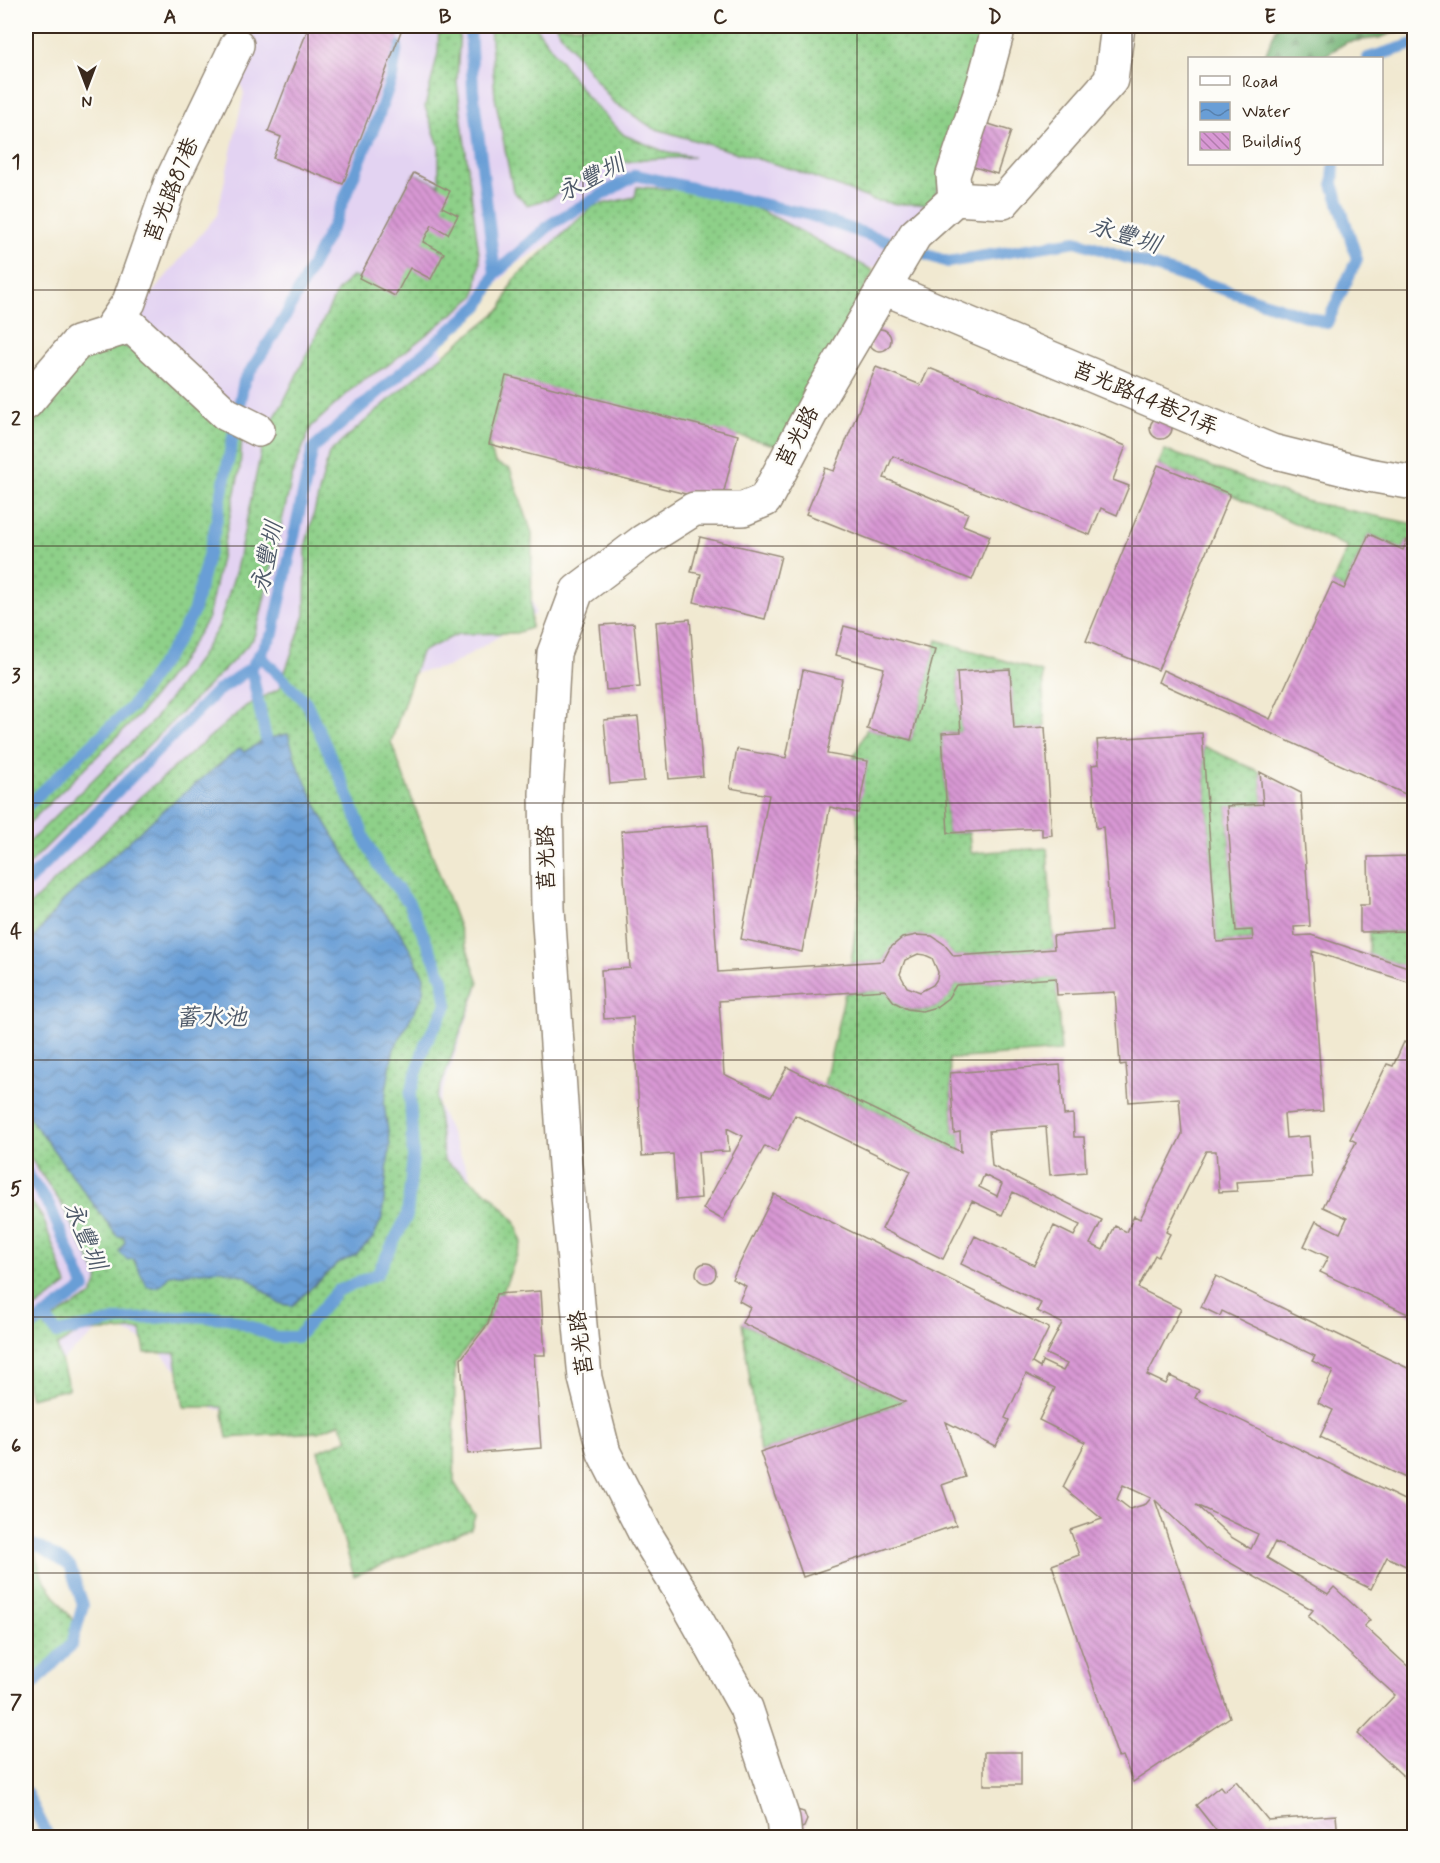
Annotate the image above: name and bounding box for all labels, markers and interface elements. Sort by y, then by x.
text: A [163,4,177,31]
text: B [439,4,452,31]
text: C [713,4,728,31]
text: D [988,4,1002,31]
text: E [1264,4,1276,31]
north arrow [57,57,117,117]
legend [1188,57,1383,165]
text: Road [1242,70,1278,94]
text: N [82,90,92,111]
text: Water [1242,100,1291,124]
text: Building [1242,130,1302,156]
street label: 莒光路87巷 [138,133,206,247]
water label: 永豐圳 [552,147,633,209]
text: 1 [12,149,20,176]
water label: 永豐圳 [1086,211,1167,262]
street label: 莒光路44巷21弄 [1068,356,1222,442]
street label: 莒光路 [770,401,826,473]
text: 2 [11,406,21,433]
water label: 永豐圳 [245,517,291,596]
text: 3 [11,663,21,690]
street label: 莒光路 [532,825,562,891]
text: 4 [10,919,22,946]
water label: 蓄水池 [175,1003,248,1034]
text: 5 [10,1176,22,1203]
water label: 永豐圳 [56,1197,114,1278]
street label: 莒光路 [564,1309,600,1377]
text: 6 [11,1433,21,1460]
text: 7 [10,1689,22,1716]

